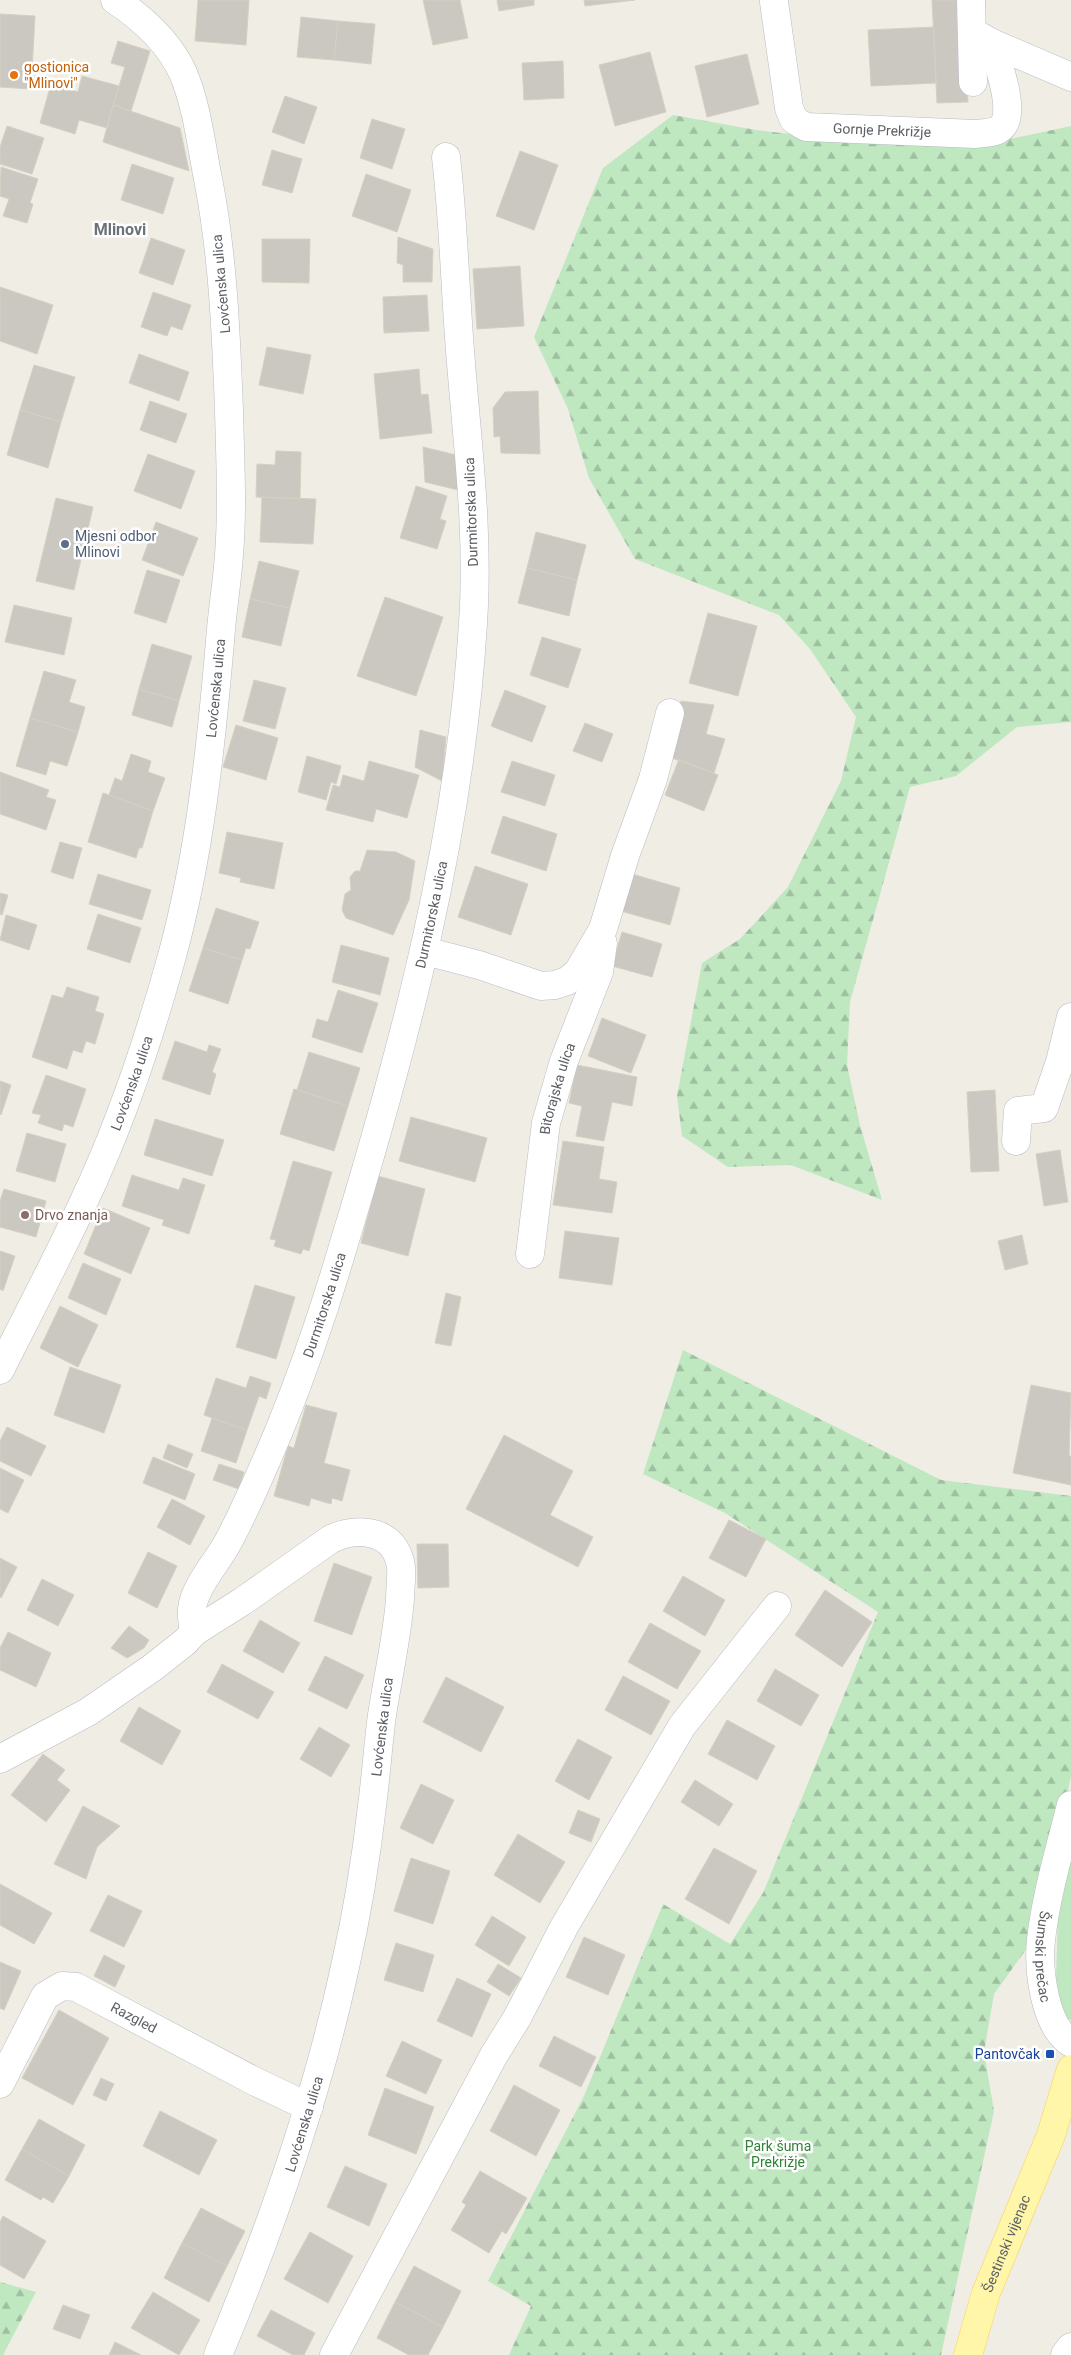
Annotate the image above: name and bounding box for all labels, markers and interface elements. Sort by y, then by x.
place label: gostionica "Mlinovi" [24,59,89,91]
marker: gostionica "Mlinovi" [8,69,20,81]
street label: Gornje Prekrižje [833,120,931,140]
district label: Mlinovi [94,220,146,239]
street label: Lovćenska ulica [209,234,233,334]
street label: Durmitorska ulica [461,457,481,567]
place label: Mjesni odbor Mlinovi [75,528,157,560]
marker: Mjesni odbor Mlinovi [59,538,71,550]
street label: Lovćenska ulica [203,638,228,739]
street label: Durmitorska ulica [412,859,450,970]
street label: Lovćenska ulica [107,1034,156,1133]
street label: Bitorajska ulica [537,1040,578,1135]
place label: Drvo znanja [35,1207,108,1223]
marker: Drvo znanja [19,1209,31,1221]
street label: Durmitorska ulica [300,1251,349,1360]
street label: Lovćenska ulica [368,1677,396,1777]
street label: Šumski prečac [1032,1910,1054,2004]
street label: Razgled [108,1999,160,2036]
place label: Pantovčak [975,2046,1041,2062]
marker: Pantovčak [1044,2048,1056,2060]
street label: Lovćenska ulica [282,2074,326,2174]
park label: Park šuma Prekrižje [745,2138,811,2170]
street label: Šestinski vijenac [978,2193,1033,2295]

